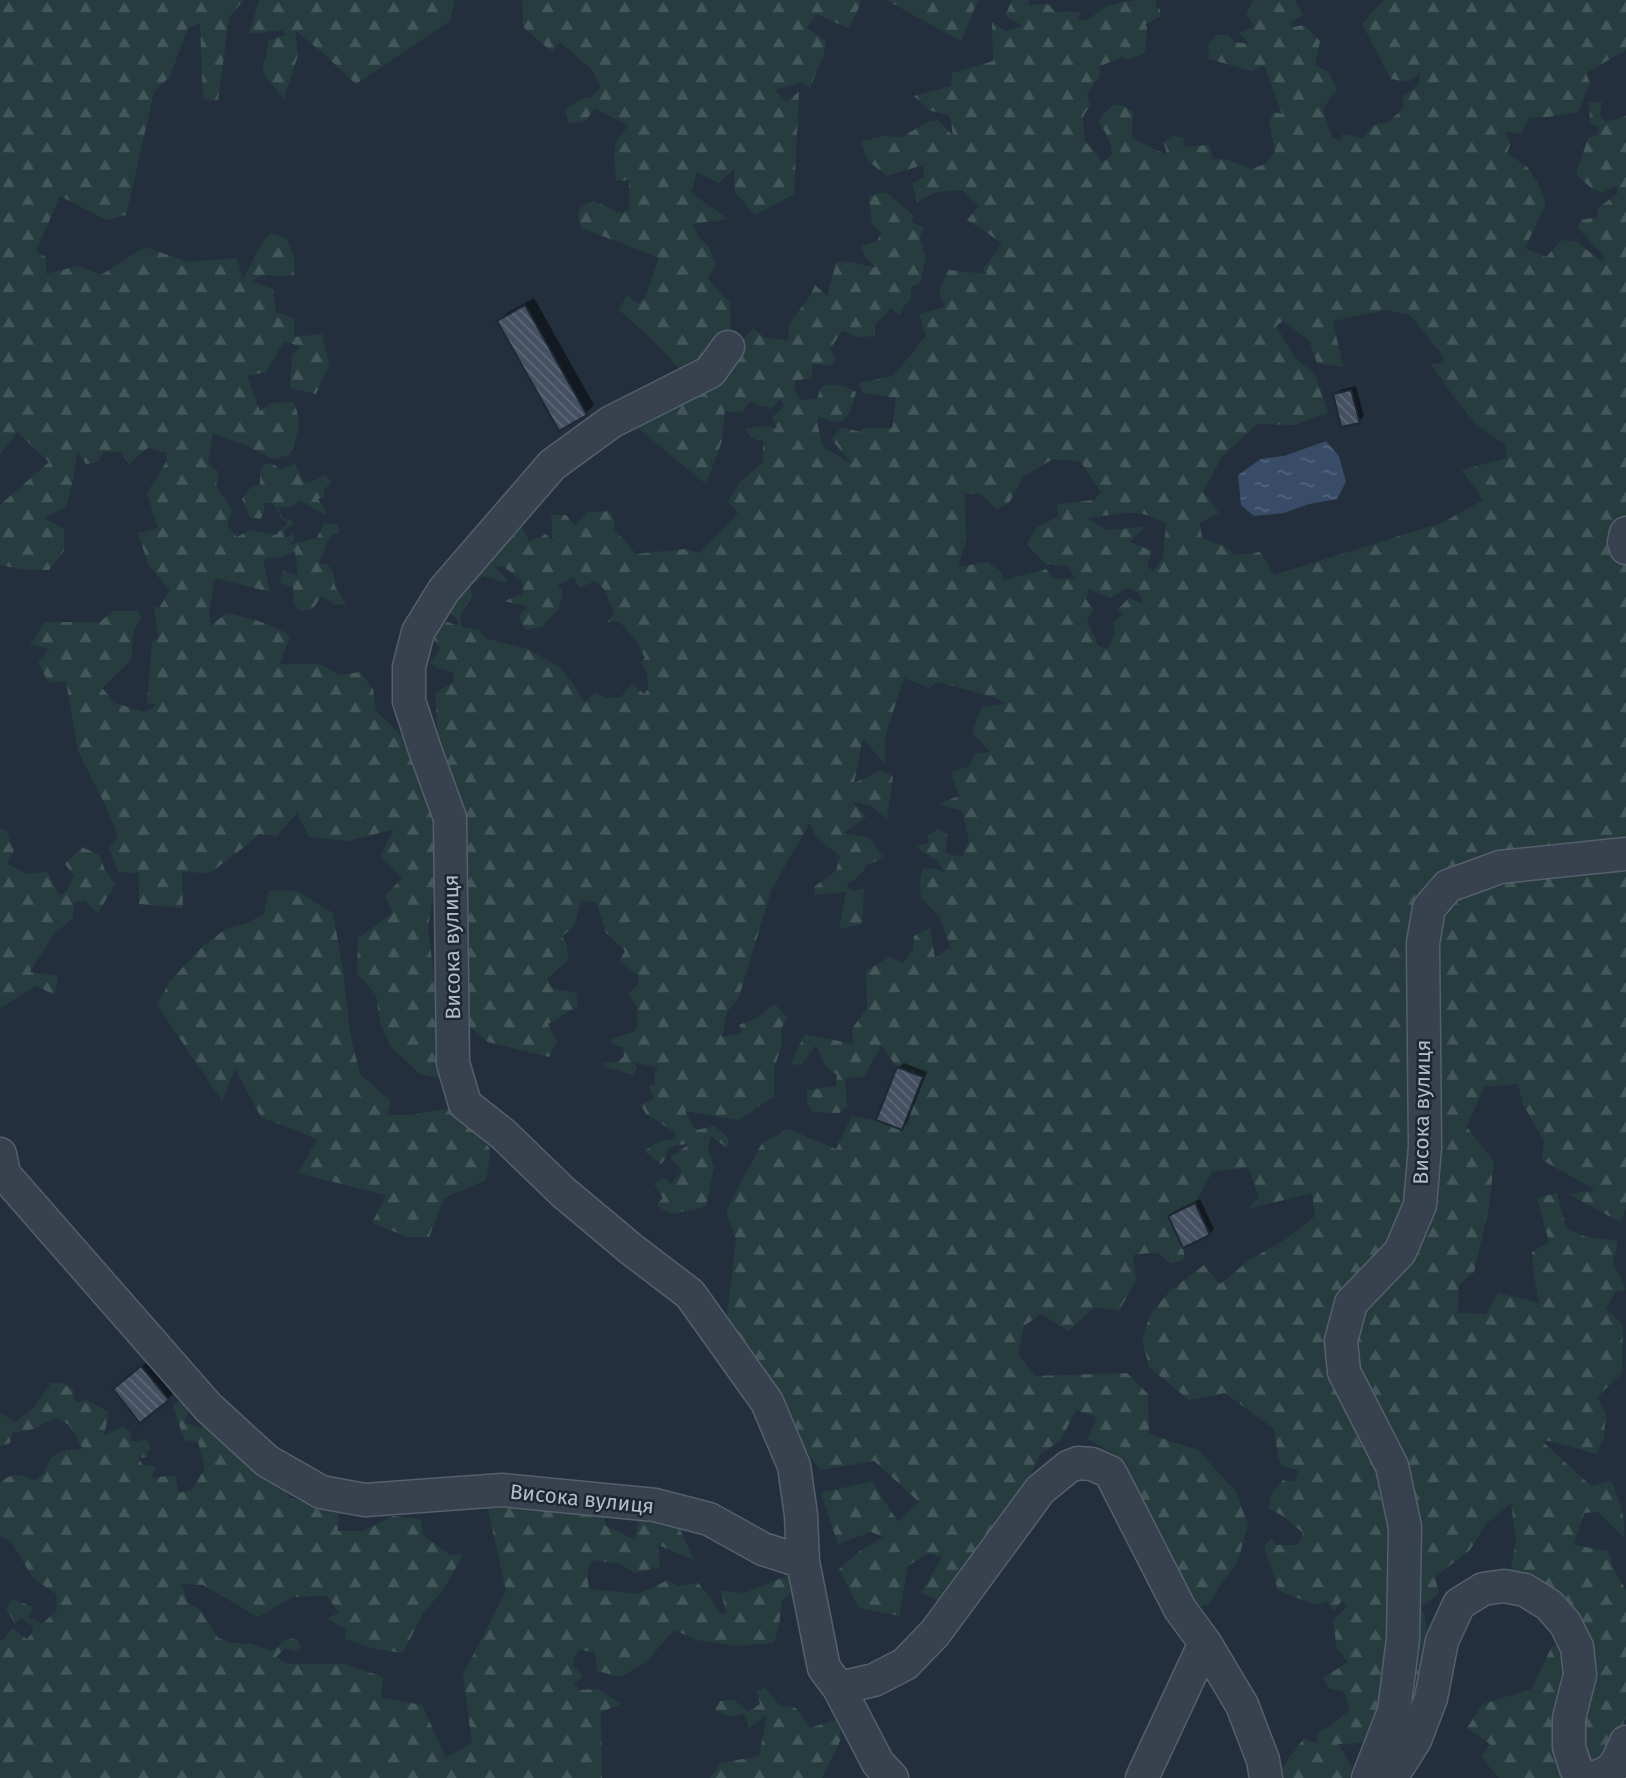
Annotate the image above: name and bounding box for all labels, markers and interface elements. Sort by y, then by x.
street label: Висока вулиця [438,874,466,1020]
street label: Висока вулиця [1408,1039,1436,1185]
street label: Висока вулиця [509,1478,655,1520]

